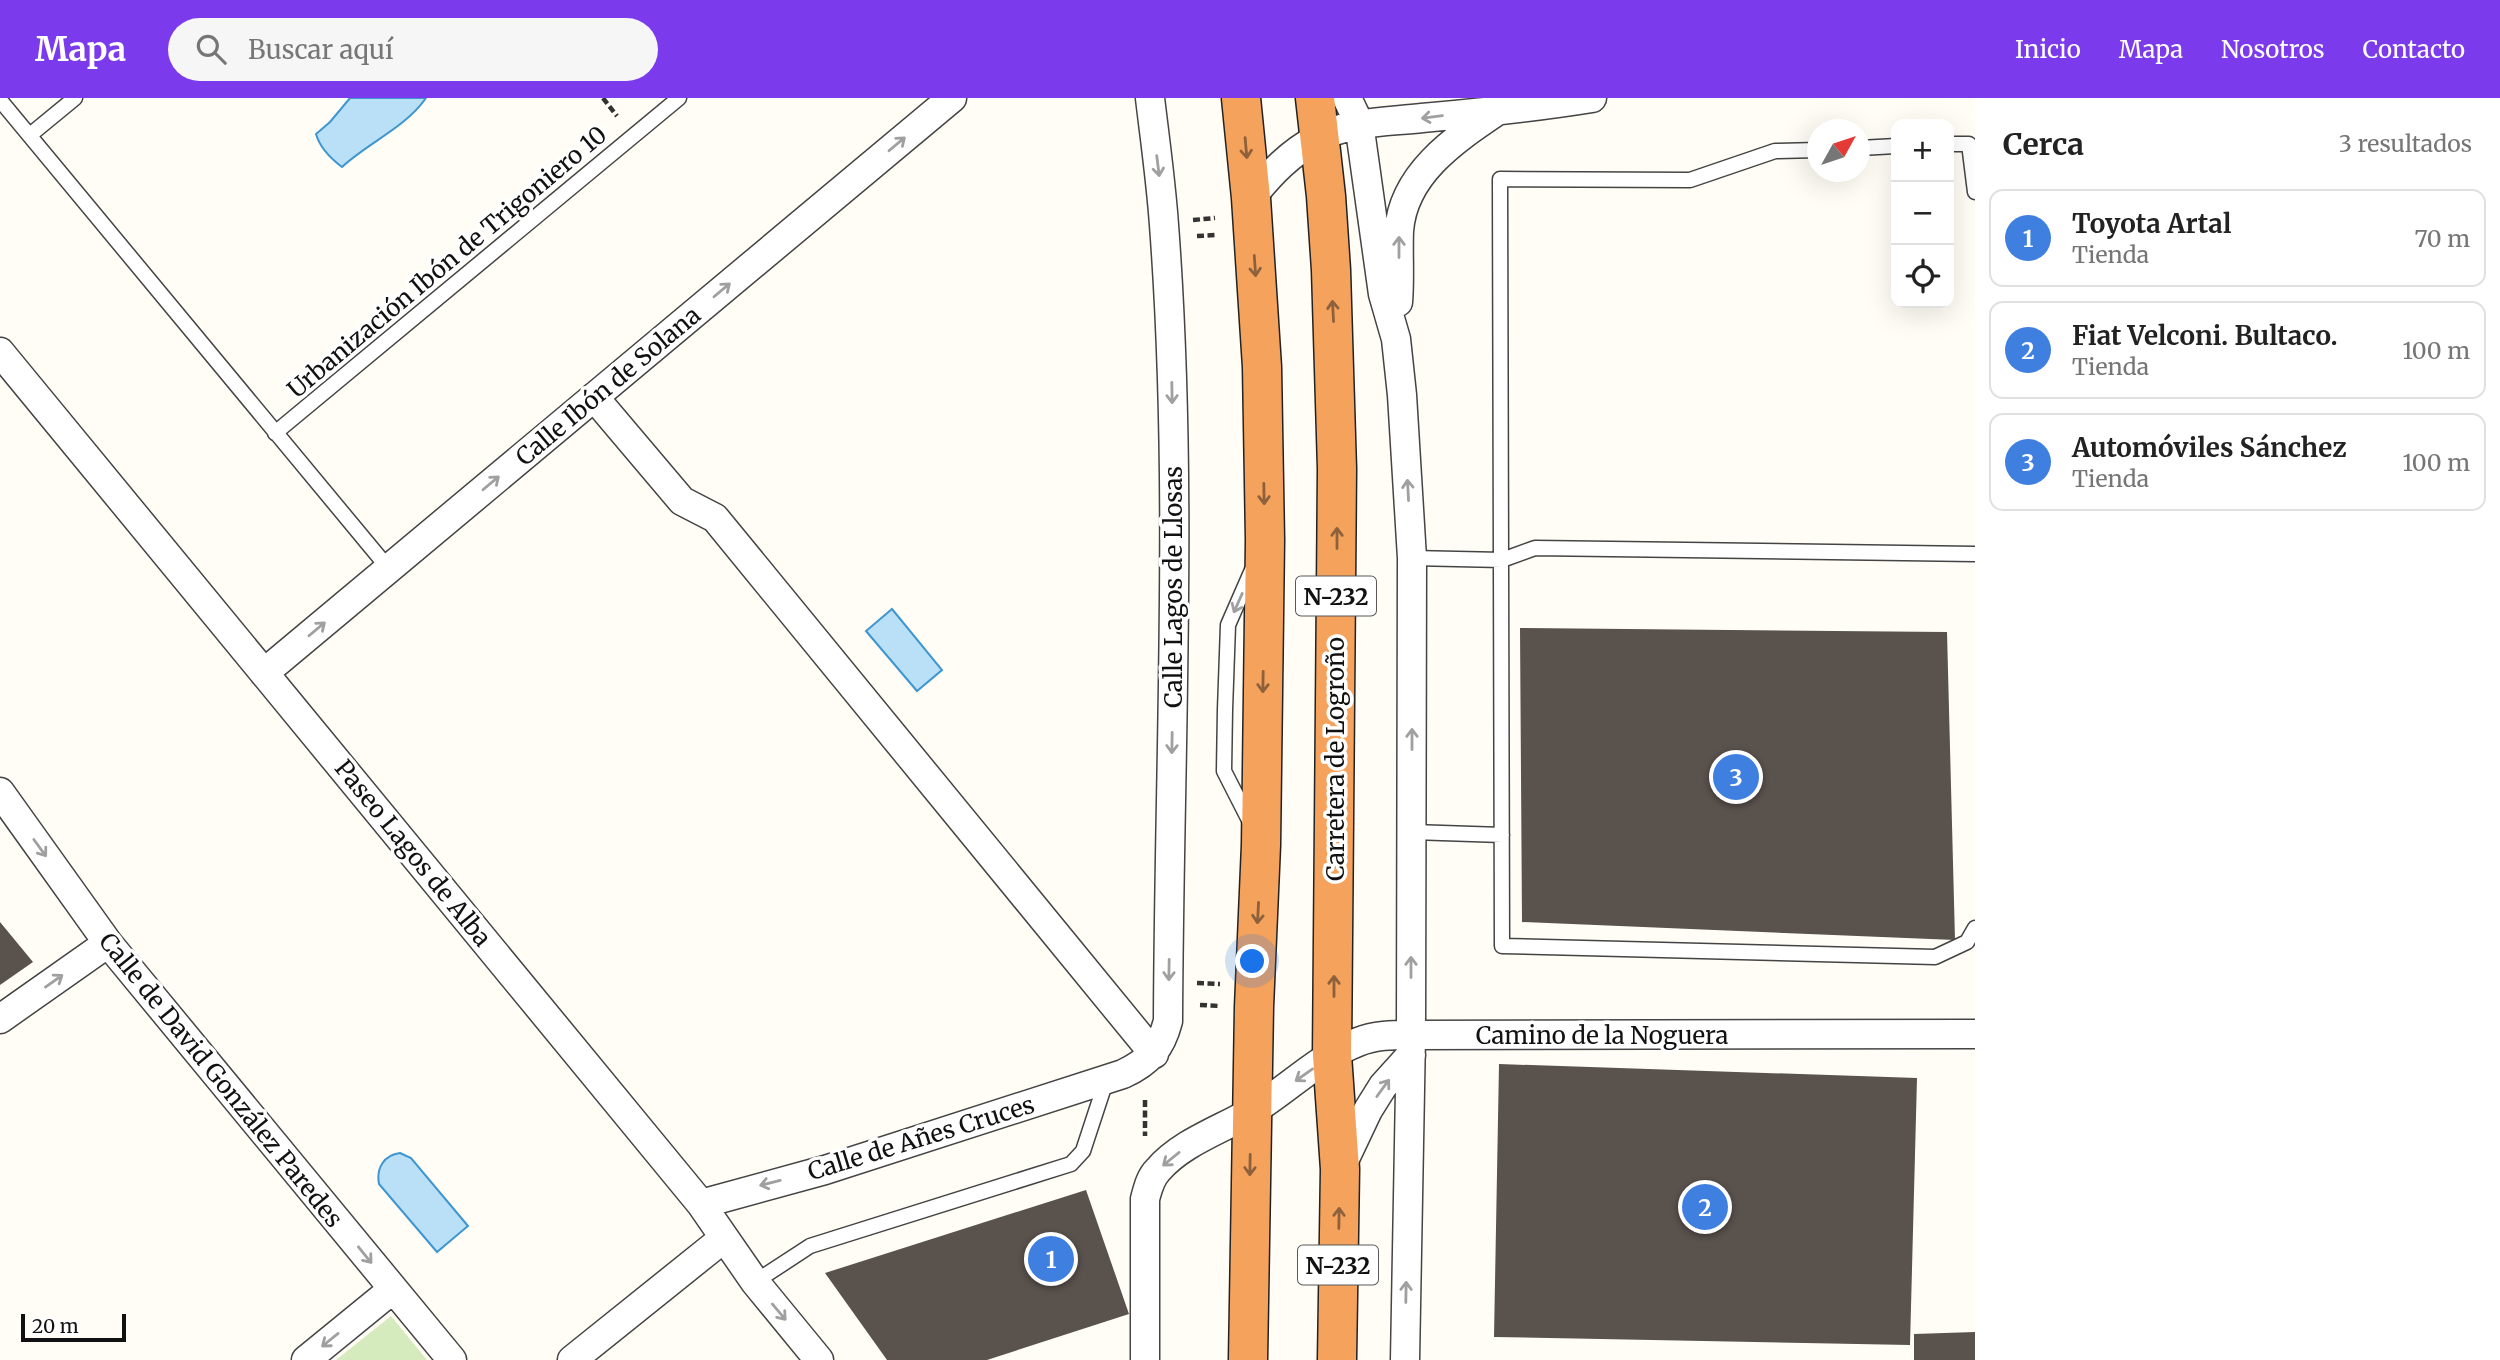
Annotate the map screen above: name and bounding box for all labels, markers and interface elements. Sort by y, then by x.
search box [168,18,658,81]
text: Mapa [35,29,126,70]
icon: search [192,30,230,68]
text: Buscar aquí [248,33,393,66]
text: Inicio [2015,34,2081,65]
text: Mapa [2119,34,2183,65]
text: Nosotros [2221,34,2325,65]
text: Contacto [2363,34,2465,65]
one-way arrow [1422,111,1444,124]
street label: Urbanización Ibón de Trigoniero 10 [281,119,613,405]
north arrow [1807,119,1870,182]
map controls [1891,119,1954,308]
button: + [1891,119,1954,182]
text: Cerca [2003,125,2084,163]
text: 3 resultados [2339,129,2472,158]
one-way arrow [887,136,905,152]
one-way arrow [1240,136,1253,159]
one-way arrow [1151,154,1164,177]
button: − [1891,182,1954,245]
text: Toyota Artal [2072,207,2231,240]
text: 1 [2023,224,2033,253]
text: 70 m [2414,224,2470,253]
one-way arrow [1392,236,1406,259]
text: Tienda [2072,240,2149,269]
button: locate [1891,245,1954,308]
one-way arrow [1249,255,1262,277]
one-way arrow [713,282,731,298]
street label: Calle Ibón de Solana [509,300,707,472]
one-way arrow [1326,300,1339,323]
text: Fiat Velconi. Bultaco. [2072,319,2338,352]
text: 2 [2021,336,2035,365]
text: 100 m [2402,336,2470,365]
text: Tienda [2072,352,2149,381]
one-way arrow [1165,381,1178,404]
text: Automóviles Sánchez [2072,431,2347,464]
text: 3 [2021,448,2035,477]
text: 100 m [2402,448,2470,477]
text: Tienda [2072,464,2149,493]
street label: Calle Lagos de Llosas [1158,466,1189,708]
one-way arrow [482,476,500,491]
one-way arrow [1401,479,1414,502]
one-way arrow [1257,482,1271,505]
one-way arrow [1330,527,1344,550]
road number: N-232 [1296,576,1376,616]
one-way arrow [1231,591,1244,613]
one-way arrow [307,621,325,637]
street label: Carretera de Logroño [1320,637,1351,881]
one-way arrow [1256,670,1270,693]
one-way arrow [1405,728,1419,751]
one-way arrow [1165,731,1179,754]
pin: 3 [1713,751,1759,803]
street label: Paseo Lagos de Alba [328,753,498,953]
one-way arrow [33,838,47,857]
one-way arrow [1252,901,1265,924]
street label: Calle de David González Paredes [92,926,350,1234]
your location [1235,944,1269,978]
one-way arrow [1404,956,1418,979]
one-way arrow [1162,958,1175,981]
one-way arrow [44,974,63,988]
one-way arrow [1327,975,1341,998]
street label: Camino de la Noguera [1476,1020,1728,1051]
one-way arrow [1295,1068,1314,1082]
one-way arrow [1376,1079,1390,1098]
street label: Calle de Añes Cruces [804,1089,1038,1187]
one-way arrow [1163,1151,1181,1166]
one-way arrow [1244,1153,1257,1176]
one-way arrow [759,1177,782,1190]
pin: 2 [1682,1181,1728,1233]
one-way arrow [1332,1207,1346,1230]
pin: 1 [1028,1233,1074,1285]
one-way arrow [357,1246,373,1264]
road number: N-232 [1298,1246,1378,1284]
one-way arrow [1400,1281,1413,1304]
one-way arrow [772,1303,787,1321]
scale bar [21,1311,126,1343]
text: 20 m [32,1314,79,1338]
one-way arrow [322,1332,340,1348]

